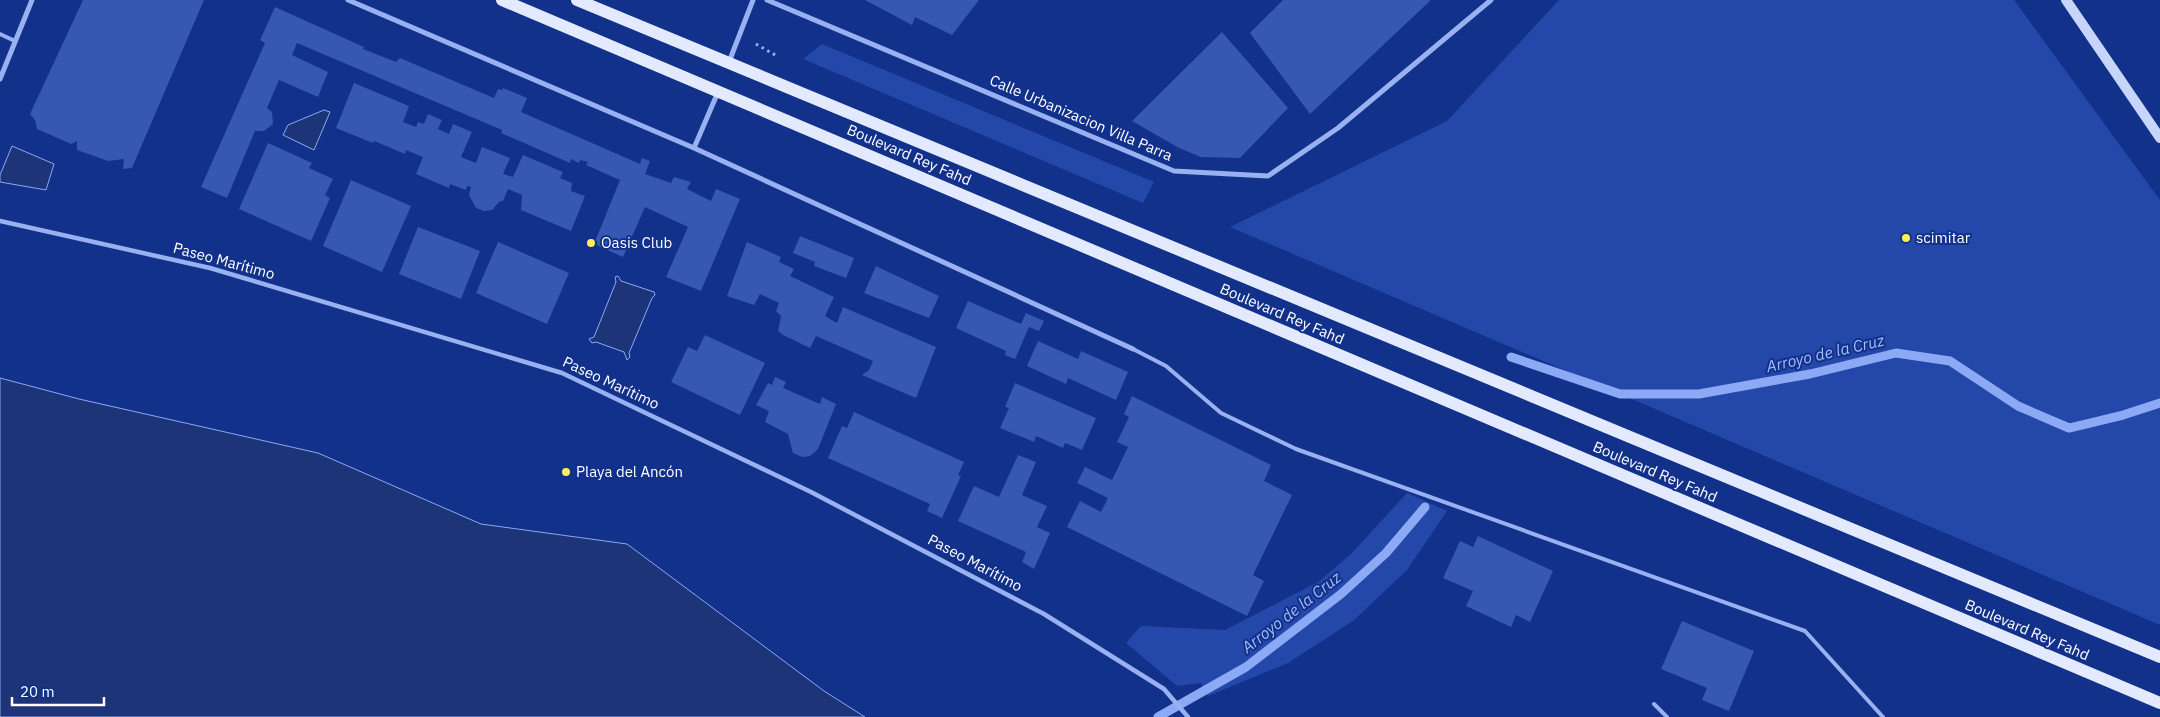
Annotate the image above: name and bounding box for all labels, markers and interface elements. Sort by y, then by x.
street label: Calle Urbanizacion Villa Parra [987,70,1176,165]
street label: Boulevard Rey Fahd [844,120,974,189]
place label: scimitar [1916,228,1971,247]
marker: scimitar [1900,232,1912,244]
place label: Oasis Club [601,233,672,252]
marker: Oasis Club [585,237,597,249]
street label: Paseo Marítimo [171,238,277,283]
street label: Boulevard Rey Fahd [1217,279,1347,348]
water label: Arroyo de la Cruz [1763,330,1887,377]
street label: Paseo Marítimo [560,352,663,413]
street label: Boulevard Rey Fahd [1590,437,1720,506]
place label: Playa del Ancón [576,462,683,481]
marker: Playa del Ancón [560,466,572,478]
street label: Paseo Marítimo [925,530,1026,595]
water label: Arroyo de la Cruz [1237,567,1345,658]
street label: Boulevard Rey Fahd [1962,595,2092,664]
scale bar [12,674,105,706]
text: 20 m [20,682,55,701]

